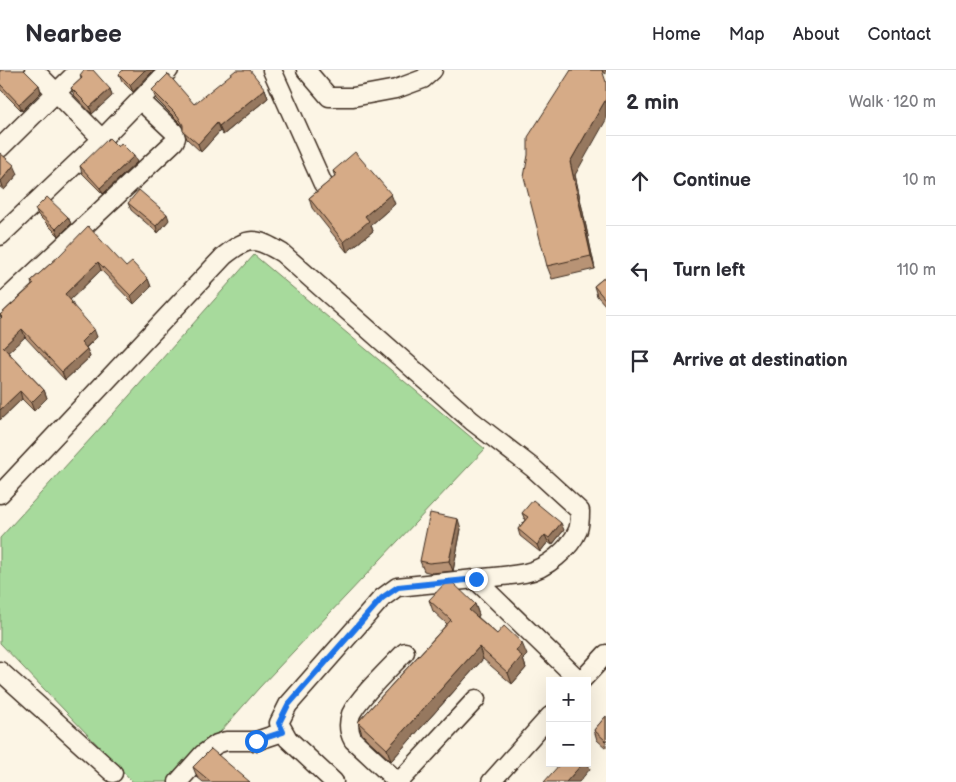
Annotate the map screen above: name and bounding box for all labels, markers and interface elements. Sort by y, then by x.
text: Nearbee [25,20,122,49]
text: Home [652,24,701,45]
text: Map [729,24,765,45]
text: About [793,24,840,45]
text: Contact [868,24,931,45]
text: 2 min [626,90,679,115]
text: Walk · 120 m [849,93,936,112]
icon: ahead [626,167,654,195]
text: Continue [673,169,751,192]
text: 10 m [903,171,936,190]
icon: left [626,257,654,285]
text: Turn left [673,259,745,282]
text: 110 m [897,261,936,280]
icon: arrive [626,347,654,375]
text: Arrive at destination [673,349,848,372]
route end [465,568,488,591]
map controls [546,677,591,767]
button: + [546,677,591,722]
button: − [546,722,591,767]
route start [245,730,268,753]

